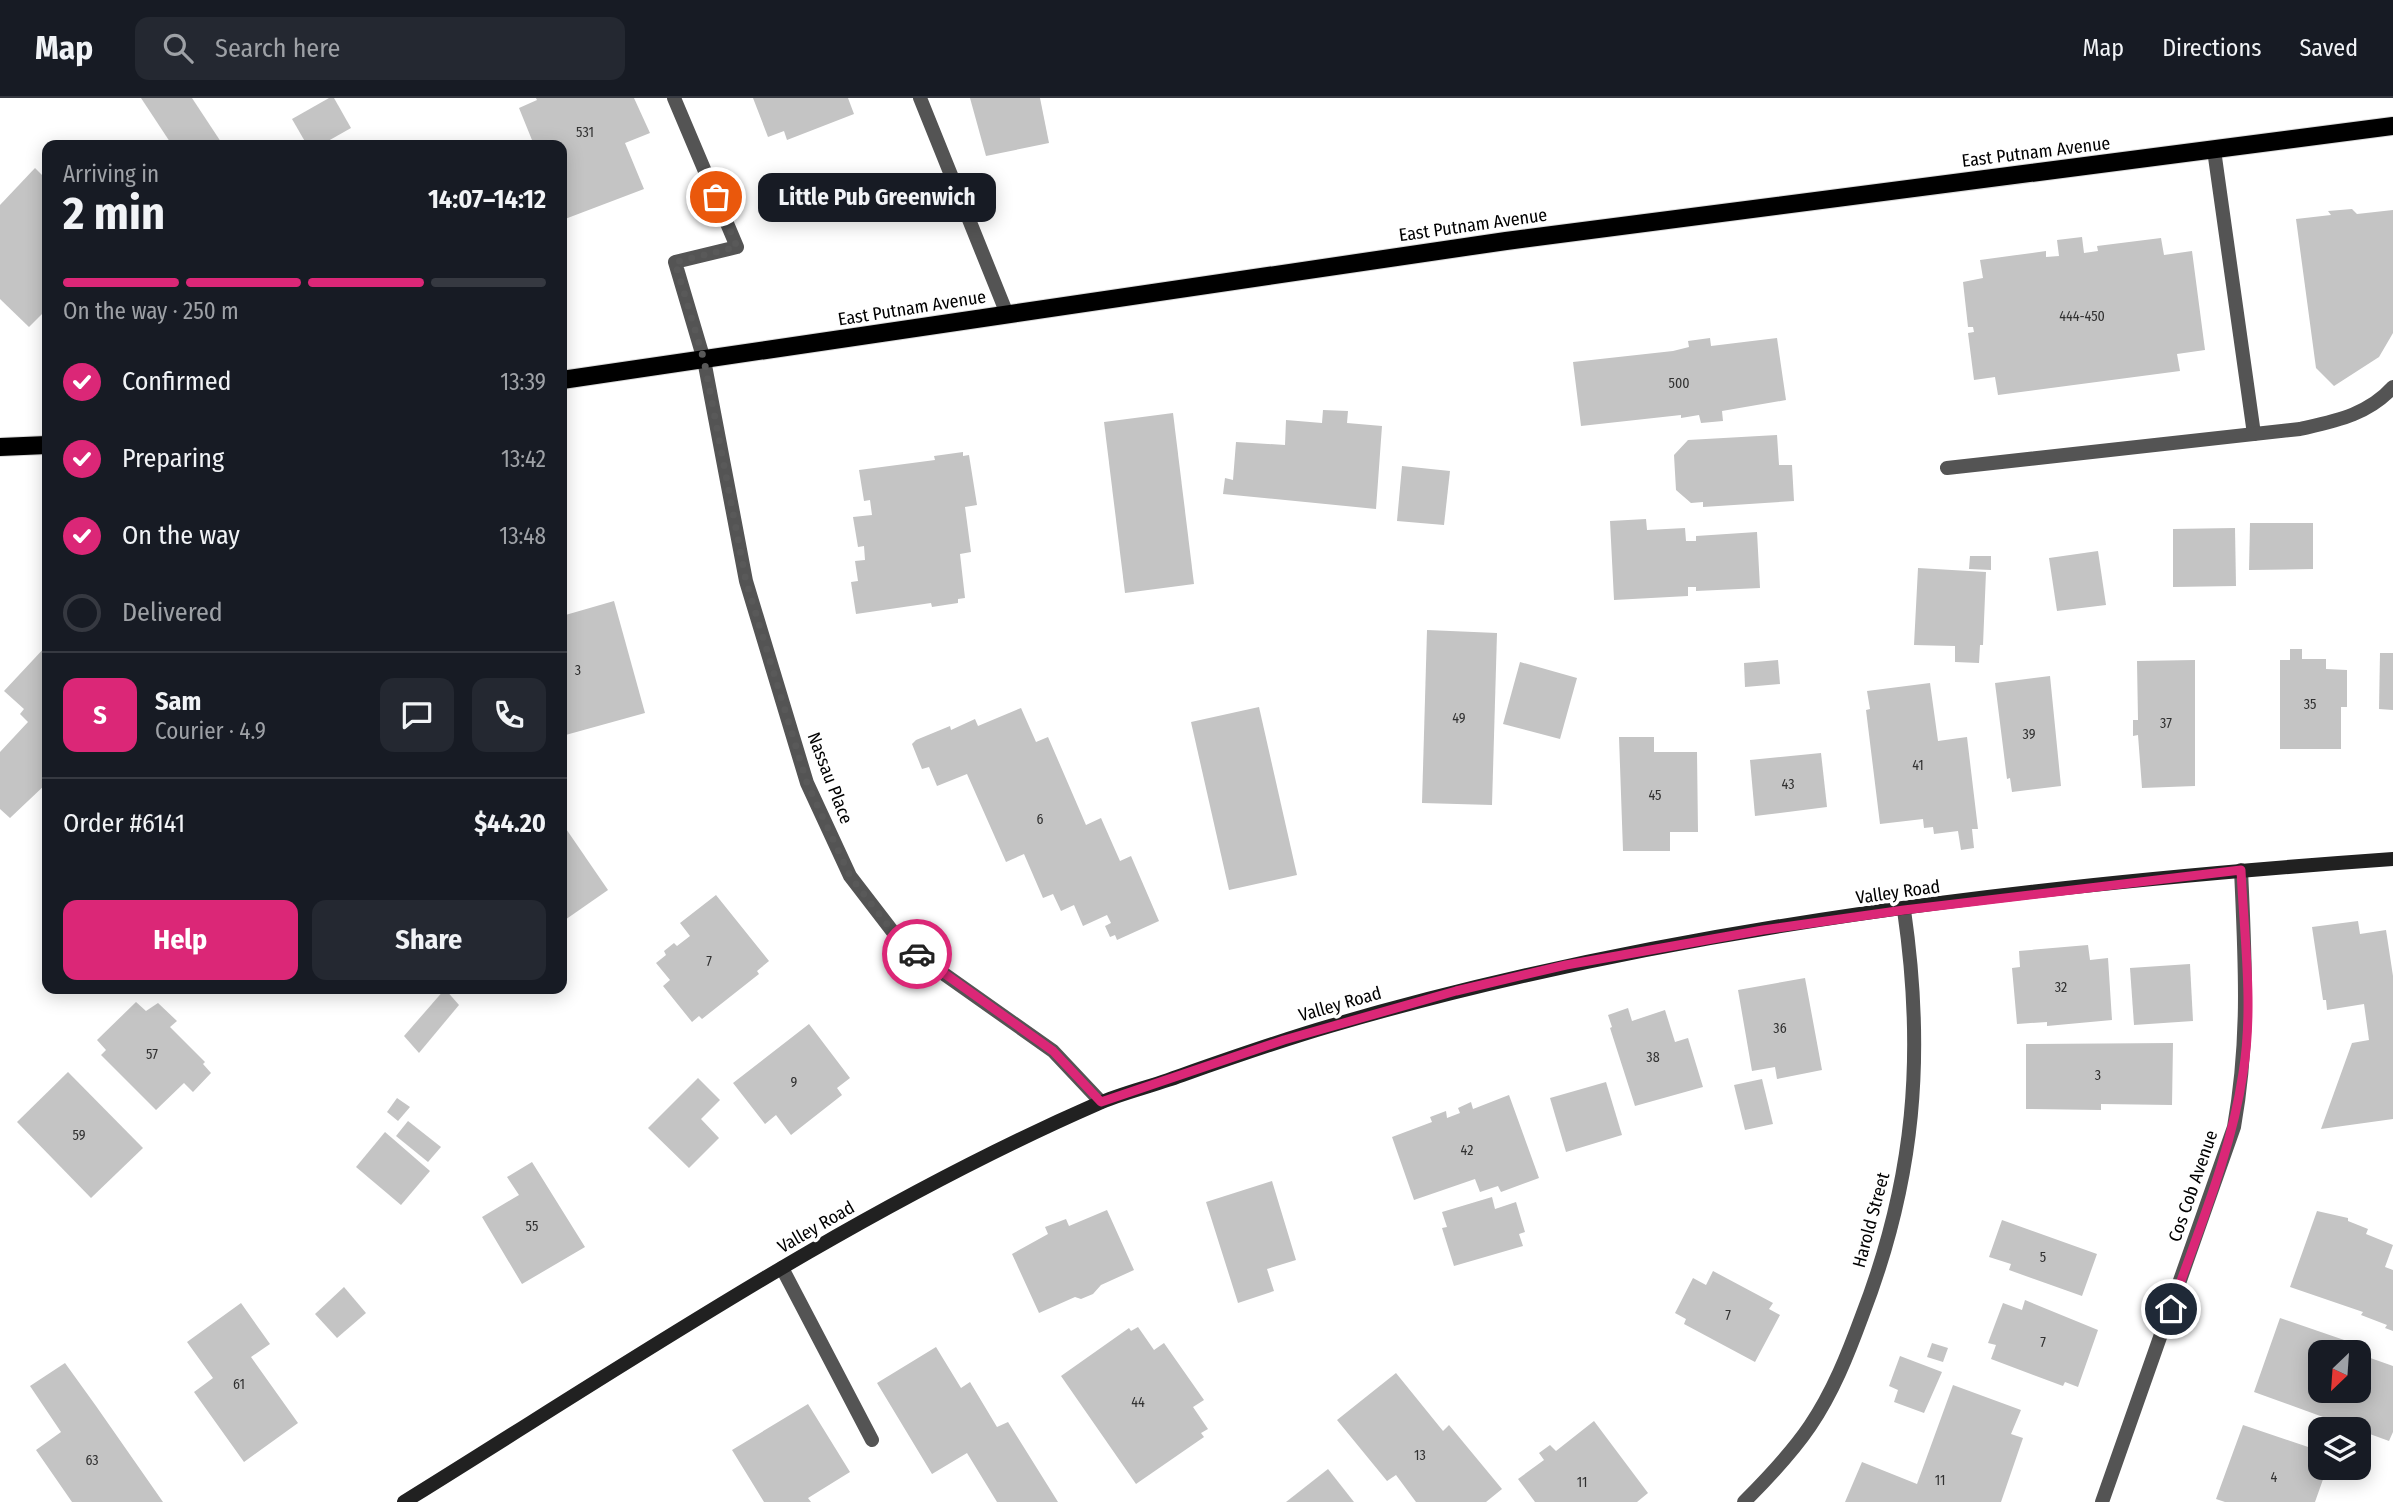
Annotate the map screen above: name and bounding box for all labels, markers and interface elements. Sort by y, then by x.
search box [135,17,625,80]
text: Map [35,28,93,68]
icon: search [159,29,197,67]
text: Search here [215,33,340,64]
text: Map [2083,34,2124,62]
text: Directions [2162,34,2261,62]
text: Saved [2299,34,2358,62]
house number: 531 [576,124,594,141]
street label: East Putnam Avenue [1960,132,2112,172]
text: Arriving in [63,160,159,188]
pin [686,167,746,227]
callout: Little Pub Greenwich [758,172,996,222]
icon: bag [697,178,735,216]
text: Little Pub Greenwich [778,183,976,211]
text: 14:07–14:12 [428,184,546,215]
text: 2 min [63,186,165,241]
street label: East Putnam Avenue [1397,204,1549,246]
street label: East Putnam Avenue [836,285,988,331]
text: On the way · 250 m [63,297,239,325]
house number: 444-450 [2059,308,2105,325]
icon: check [63,363,101,401]
text: Confirmed [122,366,232,397]
text: 13:39 [500,368,546,396]
house number: 500 [1668,375,1690,392]
icon: check [63,440,101,478]
text: Preparing [122,443,224,474]
text: 13:42 [501,445,546,473]
icon: check [63,517,101,555]
text: On the way [122,520,240,551]
text: 13:48 [499,522,546,550]
text: Delivered [122,597,223,628]
house number: 3 [575,662,581,679]
button: chat [380,678,454,752]
button: phone [472,678,546,752]
text: Sam [155,686,201,717]
house number: 35 [2304,696,2316,713]
text: S [93,700,107,731]
house number: 49 [1452,710,1466,727]
house number: 37 [2160,715,2172,732]
text: Courier · 4.9 [155,717,266,745]
house number: 39 [2023,726,2036,743]
street label: Nassau Place [803,729,858,827]
house number: 41 [1912,757,1924,774]
house number: 43 [1782,776,1794,793]
house number: 45 [1648,787,1662,804]
text: Order #6141 [63,808,185,839]
text: $44.20 [474,808,546,839]
house number: 6 [1037,811,1044,828]
street label: Valley Road [1854,875,1942,909]
button: Help [63,900,298,980]
button: Share [312,900,546,980]
courier [882,919,952,989]
icon: car [898,935,936,973]
house number: 7 [706,953,712,970]
house number: 32 [2055,979,2067,996]
street label: Valley Road [1296,982,1384,1026]
house number: 36 [1773,1020,1787,1037]
house number: 57 [146,1046,158,1063]
house number: 38 [1646,1049,1660,1066]
house number: 3 [2095,1067,2101,1084]
house number: 9 [791,1074,798,1091]
house number: 59 [72,1127,86,1144]
street label: Cos Cob Avenue [2164,1127,2222,1245]
house number: 42 [1461,1142,1473,1159]
street label: Harold Street [1848,1170,1894,1270]
street label: Valley Road [774,1196,858,1258]
house number: 55 [526,1218,538,1235]
house number: 5 [2040,1249,2046,1266]
pin [2141,1279,2201,1339]
icon: home [2152,1290,2190,1328]
house number: 7 [1725,1307,1731,1324]
house number: 7 [2040,1334,2046,1351]
north arrow [2308,1340,2371,1404]
map controls [2308,1340,2371,1480]
house number: 61 [233,1376,245,1393]
house number: 44 [1131,1394,1145,1411]
button: layers [2308,1417,2371,1480]
house number: 13 [1414,1447,1426,1464]
house number: 63 [85,1452,99,1469]
house number: 4 [2271,1469,2278,1486]
house number: 11 [1935,1472,1945,1489]
house number: 11 [1577,1474,1587,1491]

